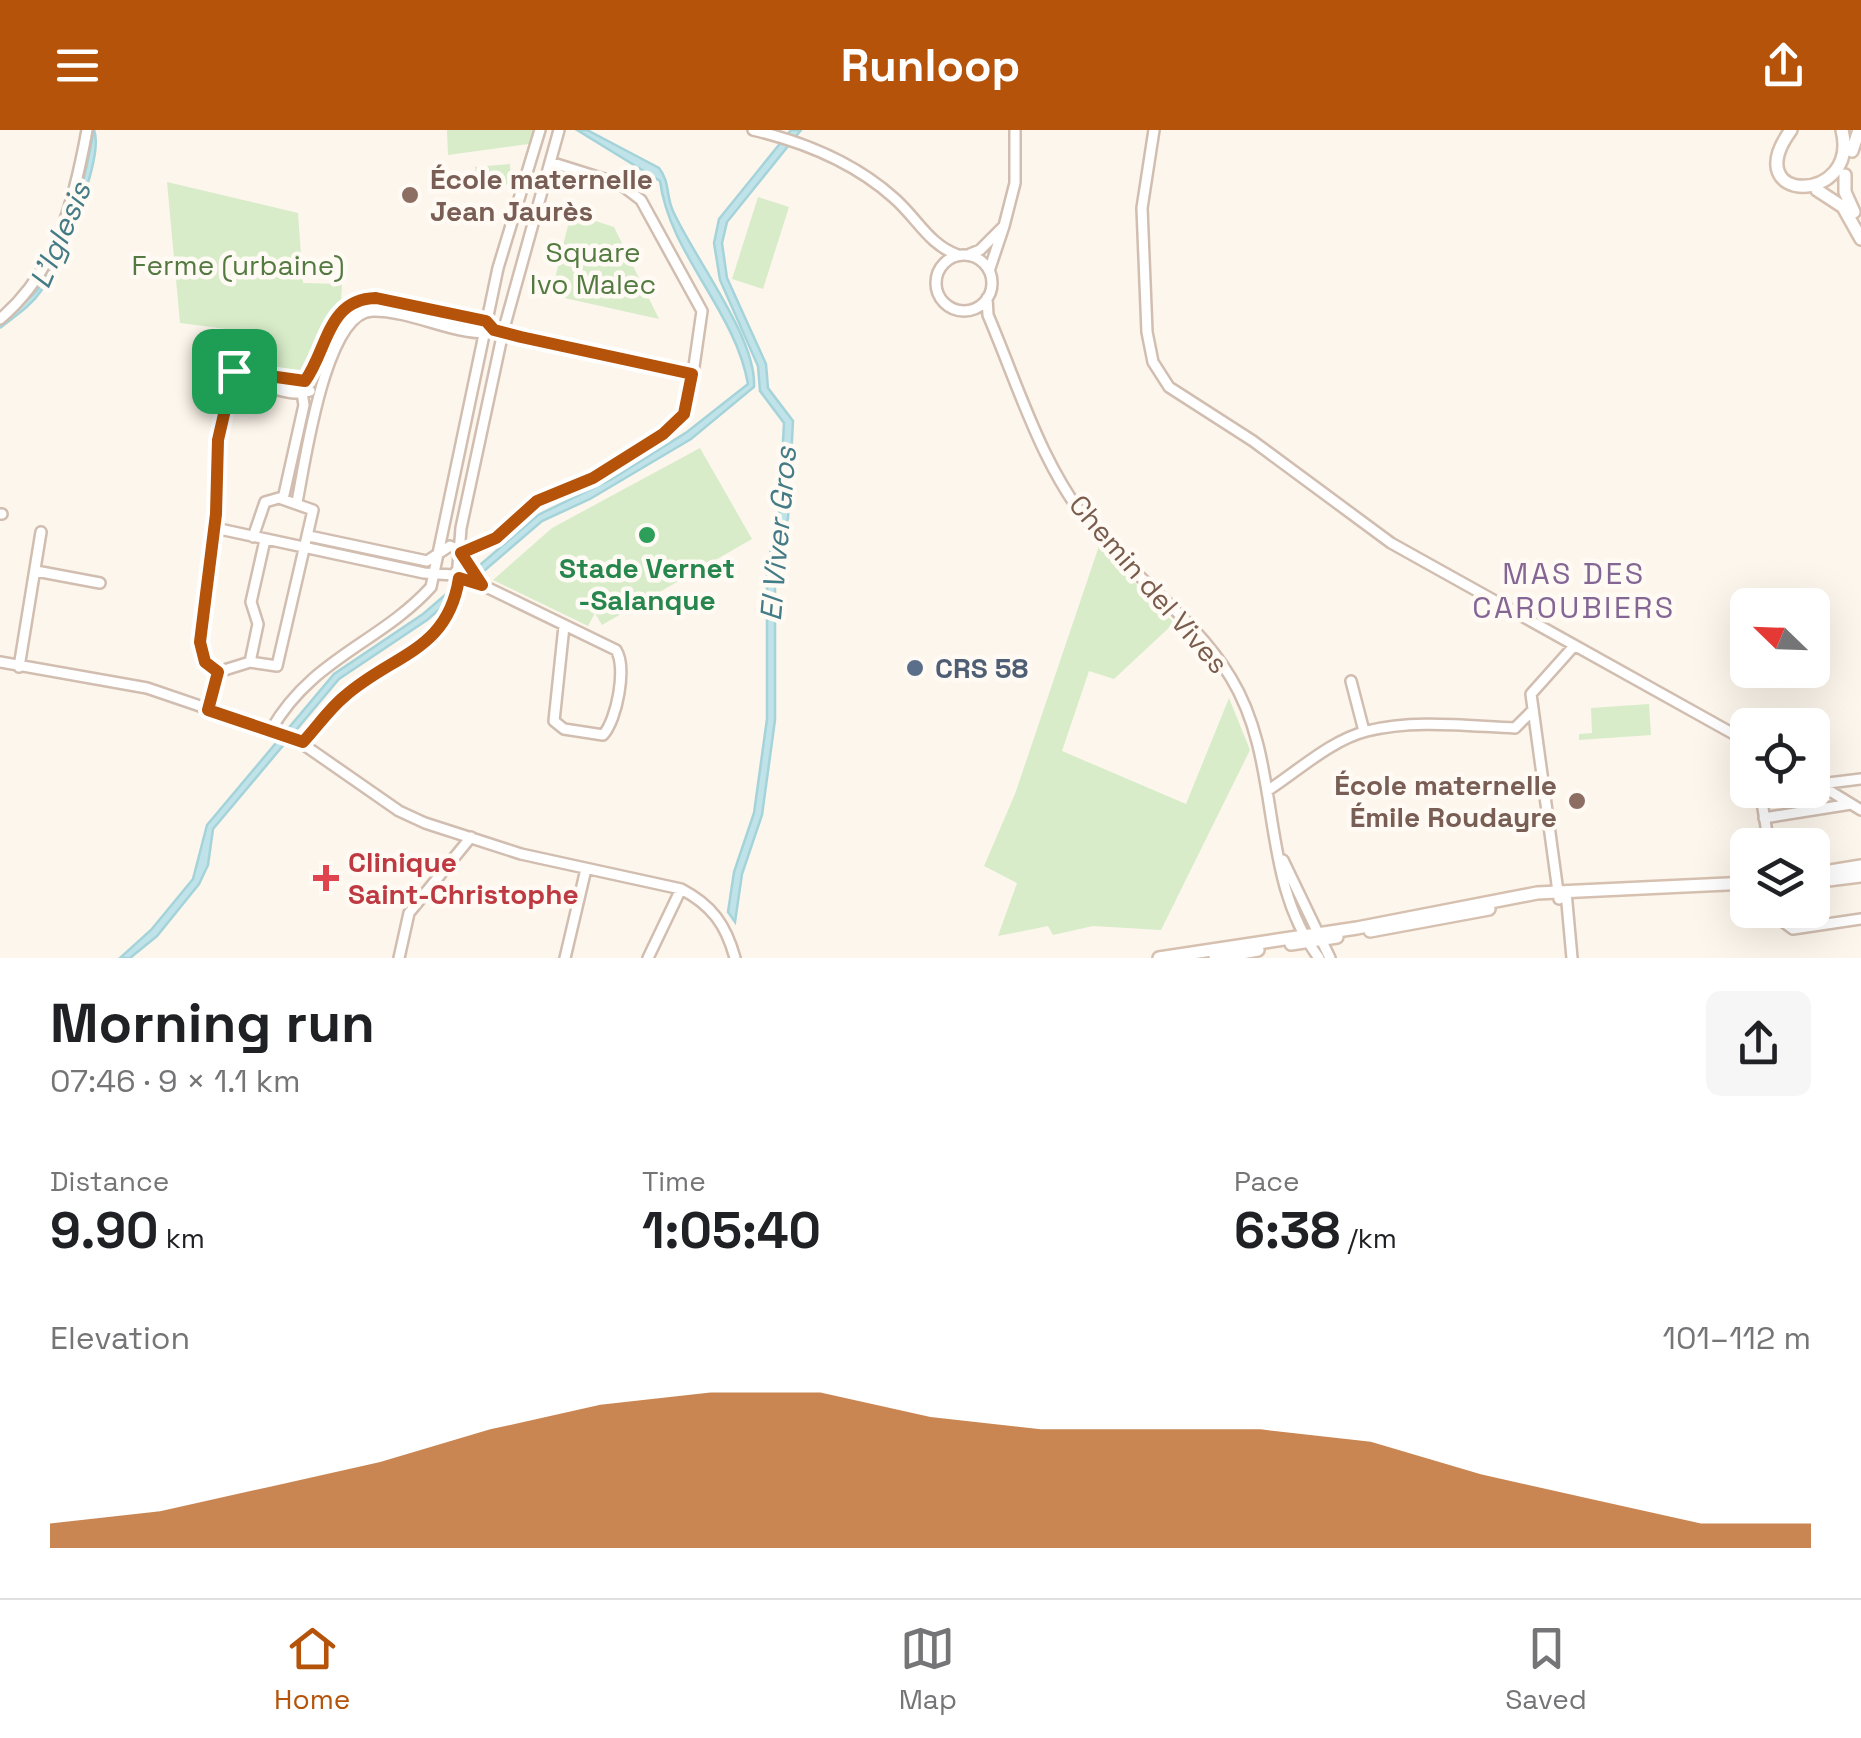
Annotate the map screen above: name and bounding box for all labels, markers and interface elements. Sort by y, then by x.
text: Runloop [841,37,1020,94]
icon: menu [50,38,105,93]
icon: share [1756,38,1811,93]
place label: École maternelle Jean Jaurès [430,161,653,229]
water label: L'Iglesis [20,175,100,294]
marker: École maternelle Jean Jaurès [399,184,421,206]
park label: Square Ivo Malec [530,234,656,302]
park label: Ferme (urbaine) [131,247,345,283]
pin [192,329,277,414]
icon: arrive [207,344,262,399]
water label: El Viver Gros [751,444,805,623]
street label: Chemin del Vives [1061,487,1237,681]
marker: Stade Vernet -Salanque [636,524,658,546]
place label: Stade Vernet -Salanque [559,550,735,618]
district label: MAS DES CAROUBIERS [1472,554,1676,627]
north arrow [1730,588,1830,688]
map controls [1730,588,1830,928]
place label: CRS 58 [935,650,1029,686]
marker: CRS 58 [904,657,926,679]
button: locate [1730,708,1830,808]
place label: École maternelle Émile Roudayre [1334,767,1557,835]
marker: École maternelle Émile Roudayre [1566,790,1588,812]
button: layers [1730,828,1830,928]
place label: Clinique Saint-Christophe [348,844,579,912]
marker: Clinique Saint-Christophe [313,865,339,891]
text: Morning run [50,988,375,1058]
button: share [1706,991,1811,1096]
text: 07:46 · 9 × 1.1 km [50,1061,300,1101]
text: Distance [50,1163,169,1199]
text: Time [642,1163,706,1199]
text: Pace [1234,1163,1300,1199]
text: 9.90 [50,1199,159,1263]
text: 1:05:40 [642,1199,821,1263]
text: 6:38 [1234,1199,1340,1263]
text: km [159,1220,205,1256]
text: /km [1340,1220,1397,1256]
text: Elevation [50,1318,190,1358]
text: 101–112 m [1663,1318,1811,1358]
tab: Home [274,1621,350,1717]
tab: Map [899,1621,957,1717]
tab: Saved [1505,1621,1587,1717]

